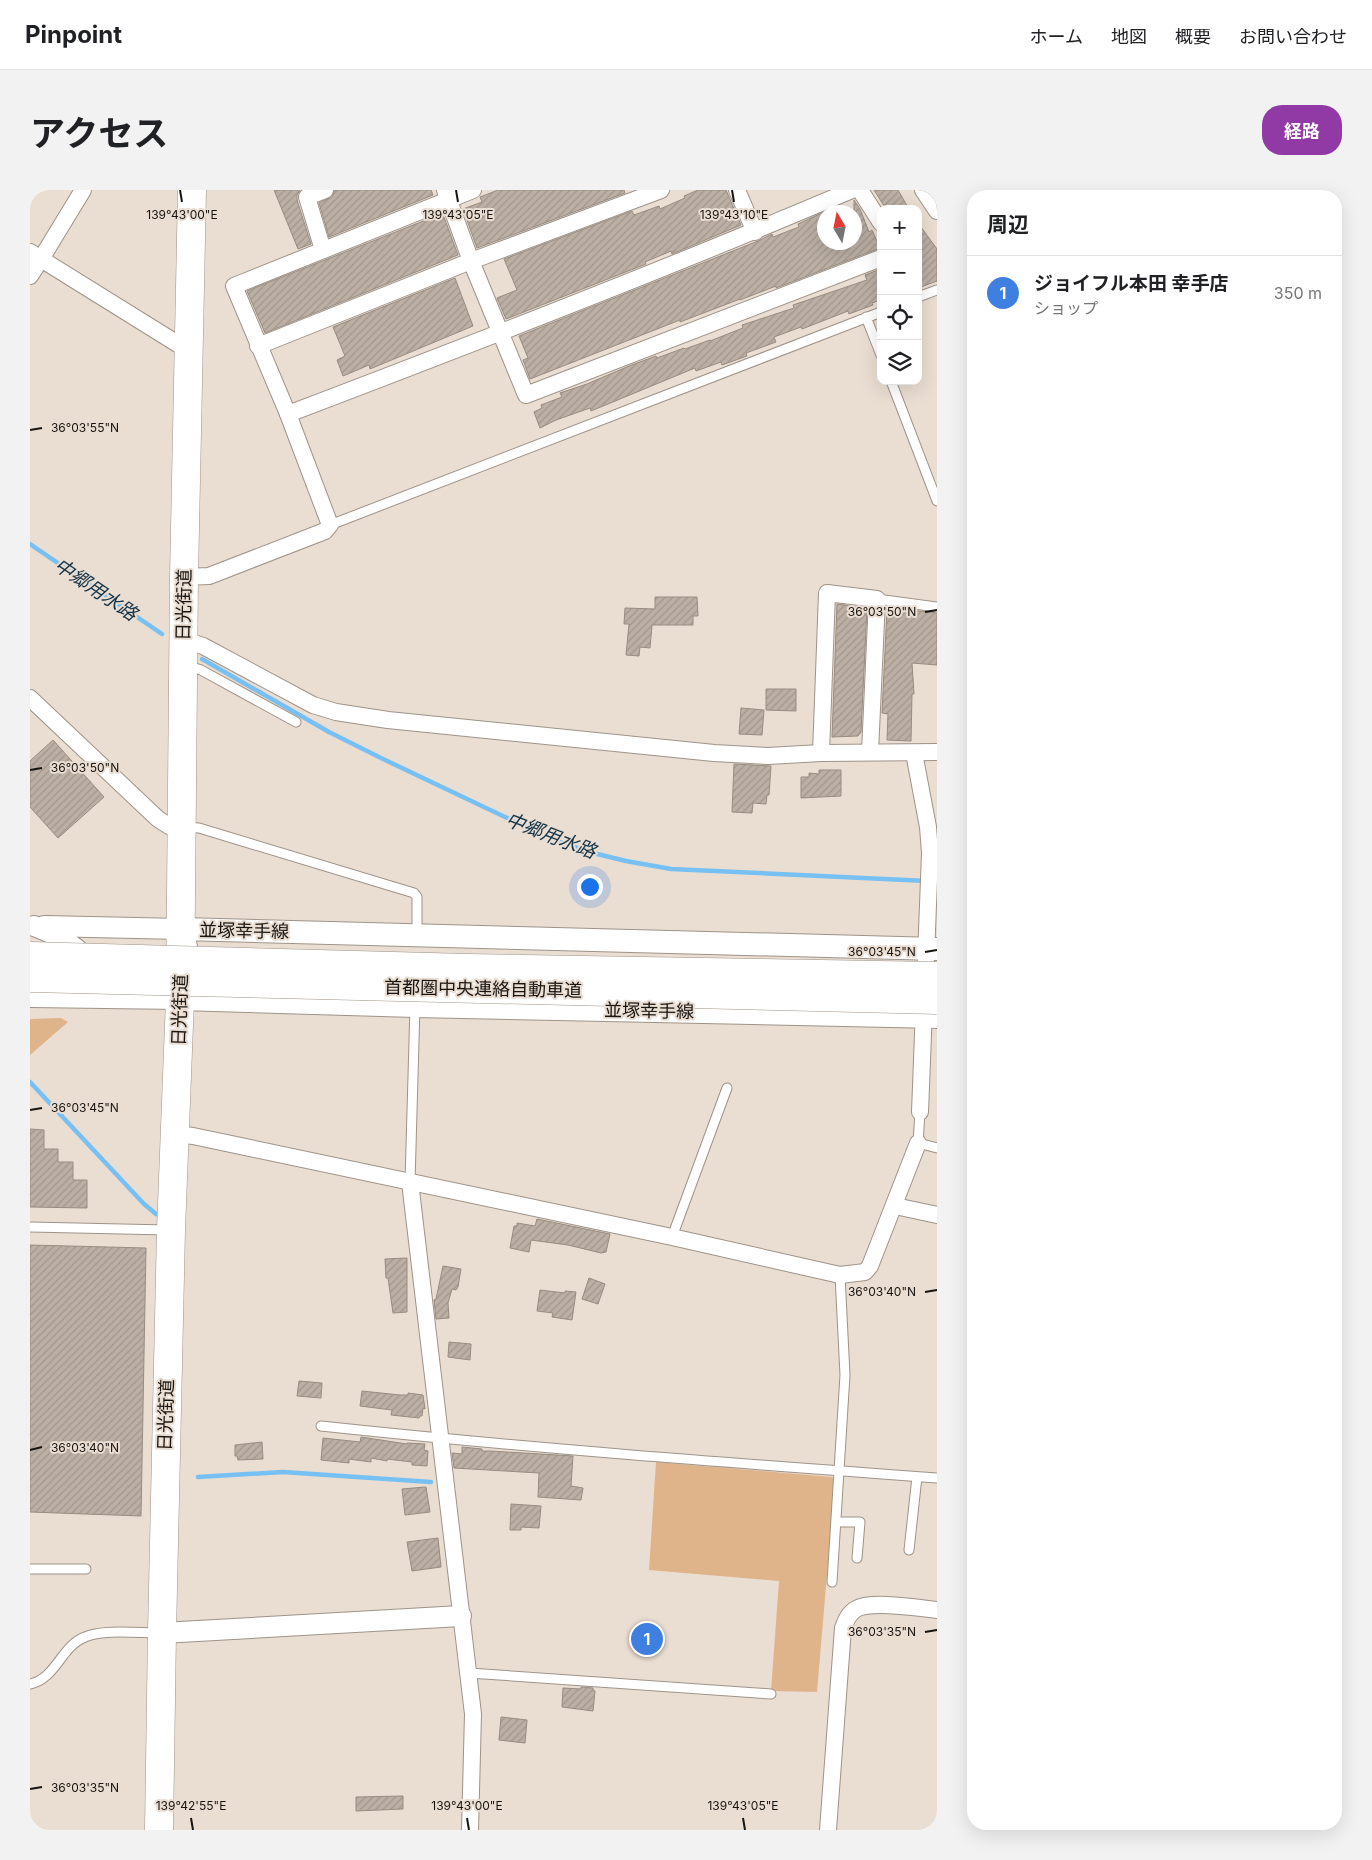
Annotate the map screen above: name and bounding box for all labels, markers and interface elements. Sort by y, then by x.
text: Pinpoint [25,20,122,49]
text: ホーム [1030,26,1083,47]
text: 地図 [1111,26,1147,47]
text: 概要 [1175,26,1211,47]
text: お問い合わせ [1239,26,1347,47]
button: 経路 [1262,105,1342,155]
text: アクセス [30,112,168,154]
north arrow [817,205,862,250]
map controls [877,205,922,385]
button: + [877,205,922,250]
text: 139°43'00"E [146,207,218,222]
text: 139°43'05"E [422,207,494,222]
text: 139°43'10"E [700,207,768,222]
text: 周辺 [987,212,1029,237]
button: − [877,250,922,295]
text: ジョイフル本田 幸手店 [1034,272,1229,295]
text: 1 [1000,283,1006,303]
text: 350 m [1274,283,1322,303]
button: locate [877,295,922,340]
text: ショップ [1034,298,1098,318]
button: layers [877,340,922,385]
text: 36°03'55"N [51,420,119,435]
water label: 中郷用水路 [50,553,143,627]
street label: 日光街道 [172,569,195,641]
text: 36°03'50"N [848,604,916,619]
text: 36°03'50"N [51,760,119,775]
water label: 中郷用水路 [502,808,601,864]
your location [577,874,603,900]
street label: 並塚幸手線 [199,919,289,942]
text: 36°03'45"N [848,944,916,959]
street label: 日光街道 [168,974,191,1046]
street label: 首都圏中央連絡自動車道 [384,976,582,1001]
street label: 並塚幸手線 [604,999,694,1022]
text: 36°03'45"N [51,1100,119,1115]
text: 36°03'40"N [848,1284,916,1299]
street label: 日光街道 [154,1379,177,1451]
text: 36°03'40"N [51,1440,119,1455]
pin: 1 [631,1620,663,1658]
text: 36°03'35"N [848,1624,916,1639]
text: 36°03'35"N [51,1780,119,1795]
text: 139°42'55"E [156,1798,226,1813]
text: 139°43'00"E [431,1798,503,1813]
text: 139°43'05"E [707,1798,779,1813]

